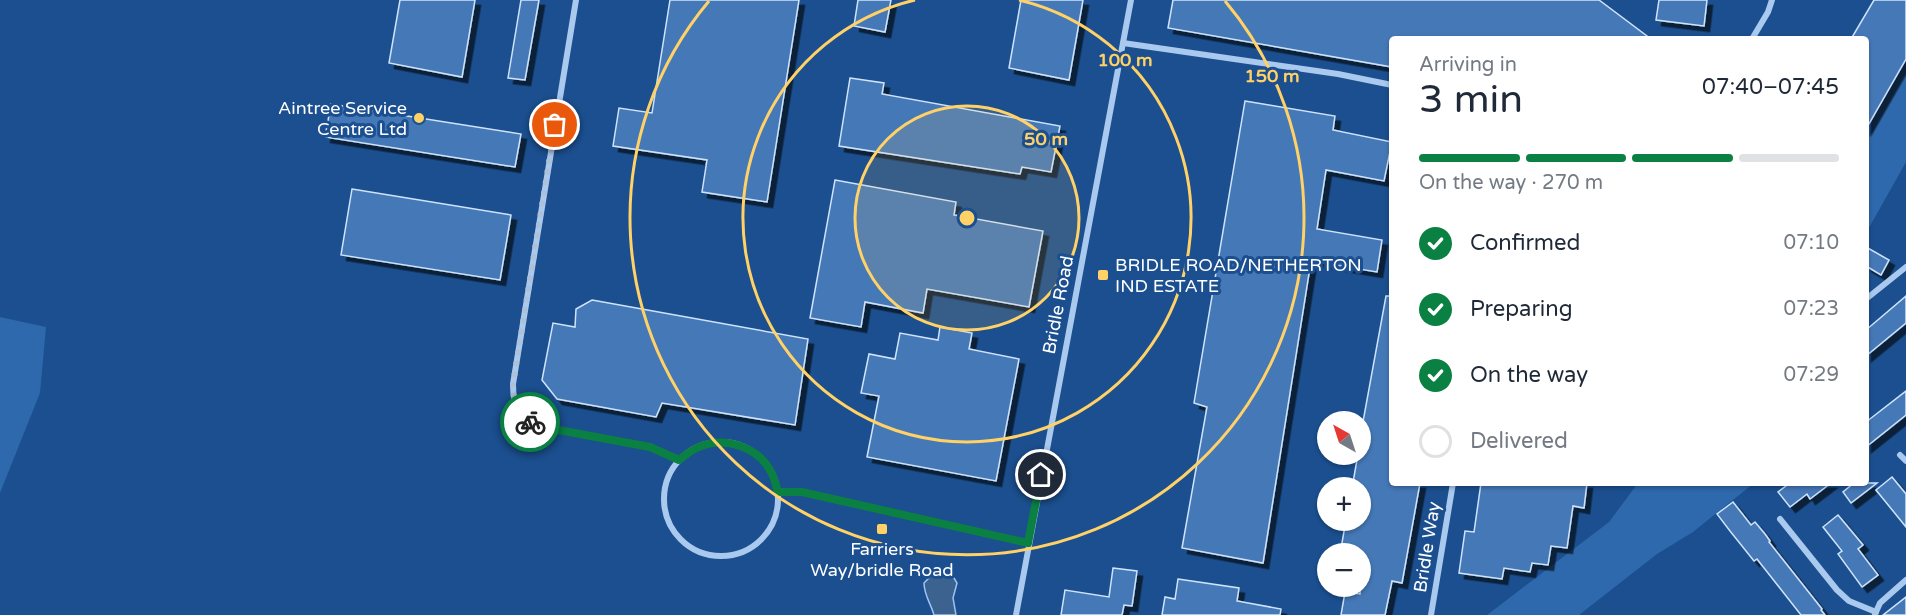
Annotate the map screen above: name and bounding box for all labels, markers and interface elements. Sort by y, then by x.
text: 100 m [1097,49,1153,71]
text: Arriving in [1419,53,1517,77]
text: 150 m [1244,65,1300,87]
text: 07:40–07:45 [1702,74,1839,100]
text: 3 min [1419,76,1523,123]
place label: Aintree Service Centre Ltd [278,97,407,140]
pin [529,99,580,150]
icon: bag [538,108,571,141]
marker: Aintree Service Centre Ltd [412,111,426,125]
text: 50 m [1024,128,1068,150]
text: On the way · 270 m [1419,171,1603,195]
centre of rings [957,208,977,228]
icon: check [1419,227,1452,260]
text: Confirmed [1470,230,1580,256]
text: 07:10 [1784,231,1839,255]
street label: Bridle Road [1038,254,1078,356]
place label: BRIDLE ROAD/NETHERTON IND ESTATE [1115,254,1362,297]
marker: BRIDLE ROAD/NETHERTON IND ESTATE [1096,268,1110,282]
icon: check [1419,293,1452,326]
text: Preparing [1470,296,1573,322]
text: 07:23 [1784,297,1839,321]
icon: check [1419,359,1452,392]
text: On the way [1470,362,1588,388]
text: 07:29 [1784,363,1839,387]
courier [500,392,560,452]
icon: bike [514,406,547,439]
north arrow [1317,411,1371,465]
map controls [1317,411,1371,597]
text: Delivered [1470,428,1568,454]
pin [1015,449,1066,500]
icon: home [1024,458,1057,491]
button: + [1317,477,1371,531]
street label: Bridle Way [1409,500,1445,594]
marker: Farriers Way/bridle Road [875,522,889,536]
place label: Farriers Way/bridle Road [810,538,954,581]
button: − [1317,543,1371,597]

